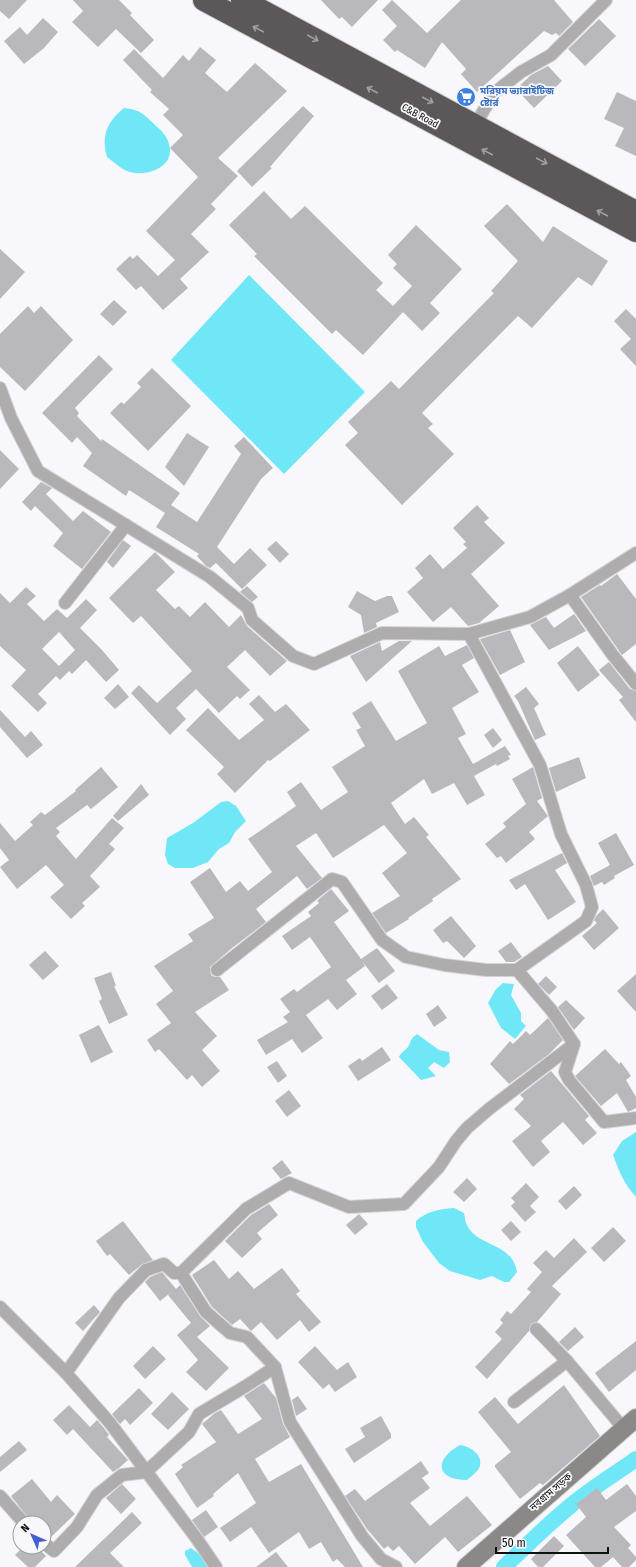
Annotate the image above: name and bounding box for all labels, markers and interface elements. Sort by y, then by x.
one-way arrow [252,25,264,32]
one-way arrow [307,35,319,43]
place label: মরিয়ম ভ্যারাইটিজ ষ্টোর্র [479,85,555,109]
one-way arrow [367,86,379,94]
supermarket icon: মরিয়ম ভ্যারাইটিজ ষ্টোর্র [455,86,477,108]
one-way arrow [422,96,434,104]
street label: C&B Road [399,101,441,131]
one-way arrow [481,147,493,155]
one-way arrow [536,158,548,166]
one-way arrow [596,209,608,216]
street label: নবগ্রাম সড়ক [527,1470,575,1514]
north arrow [12,1515,52,1555]
text: N [18,1521,32,1535]
scale bar [496,1529,608,1555]
text: 50 m [502,1536,526,1550]

